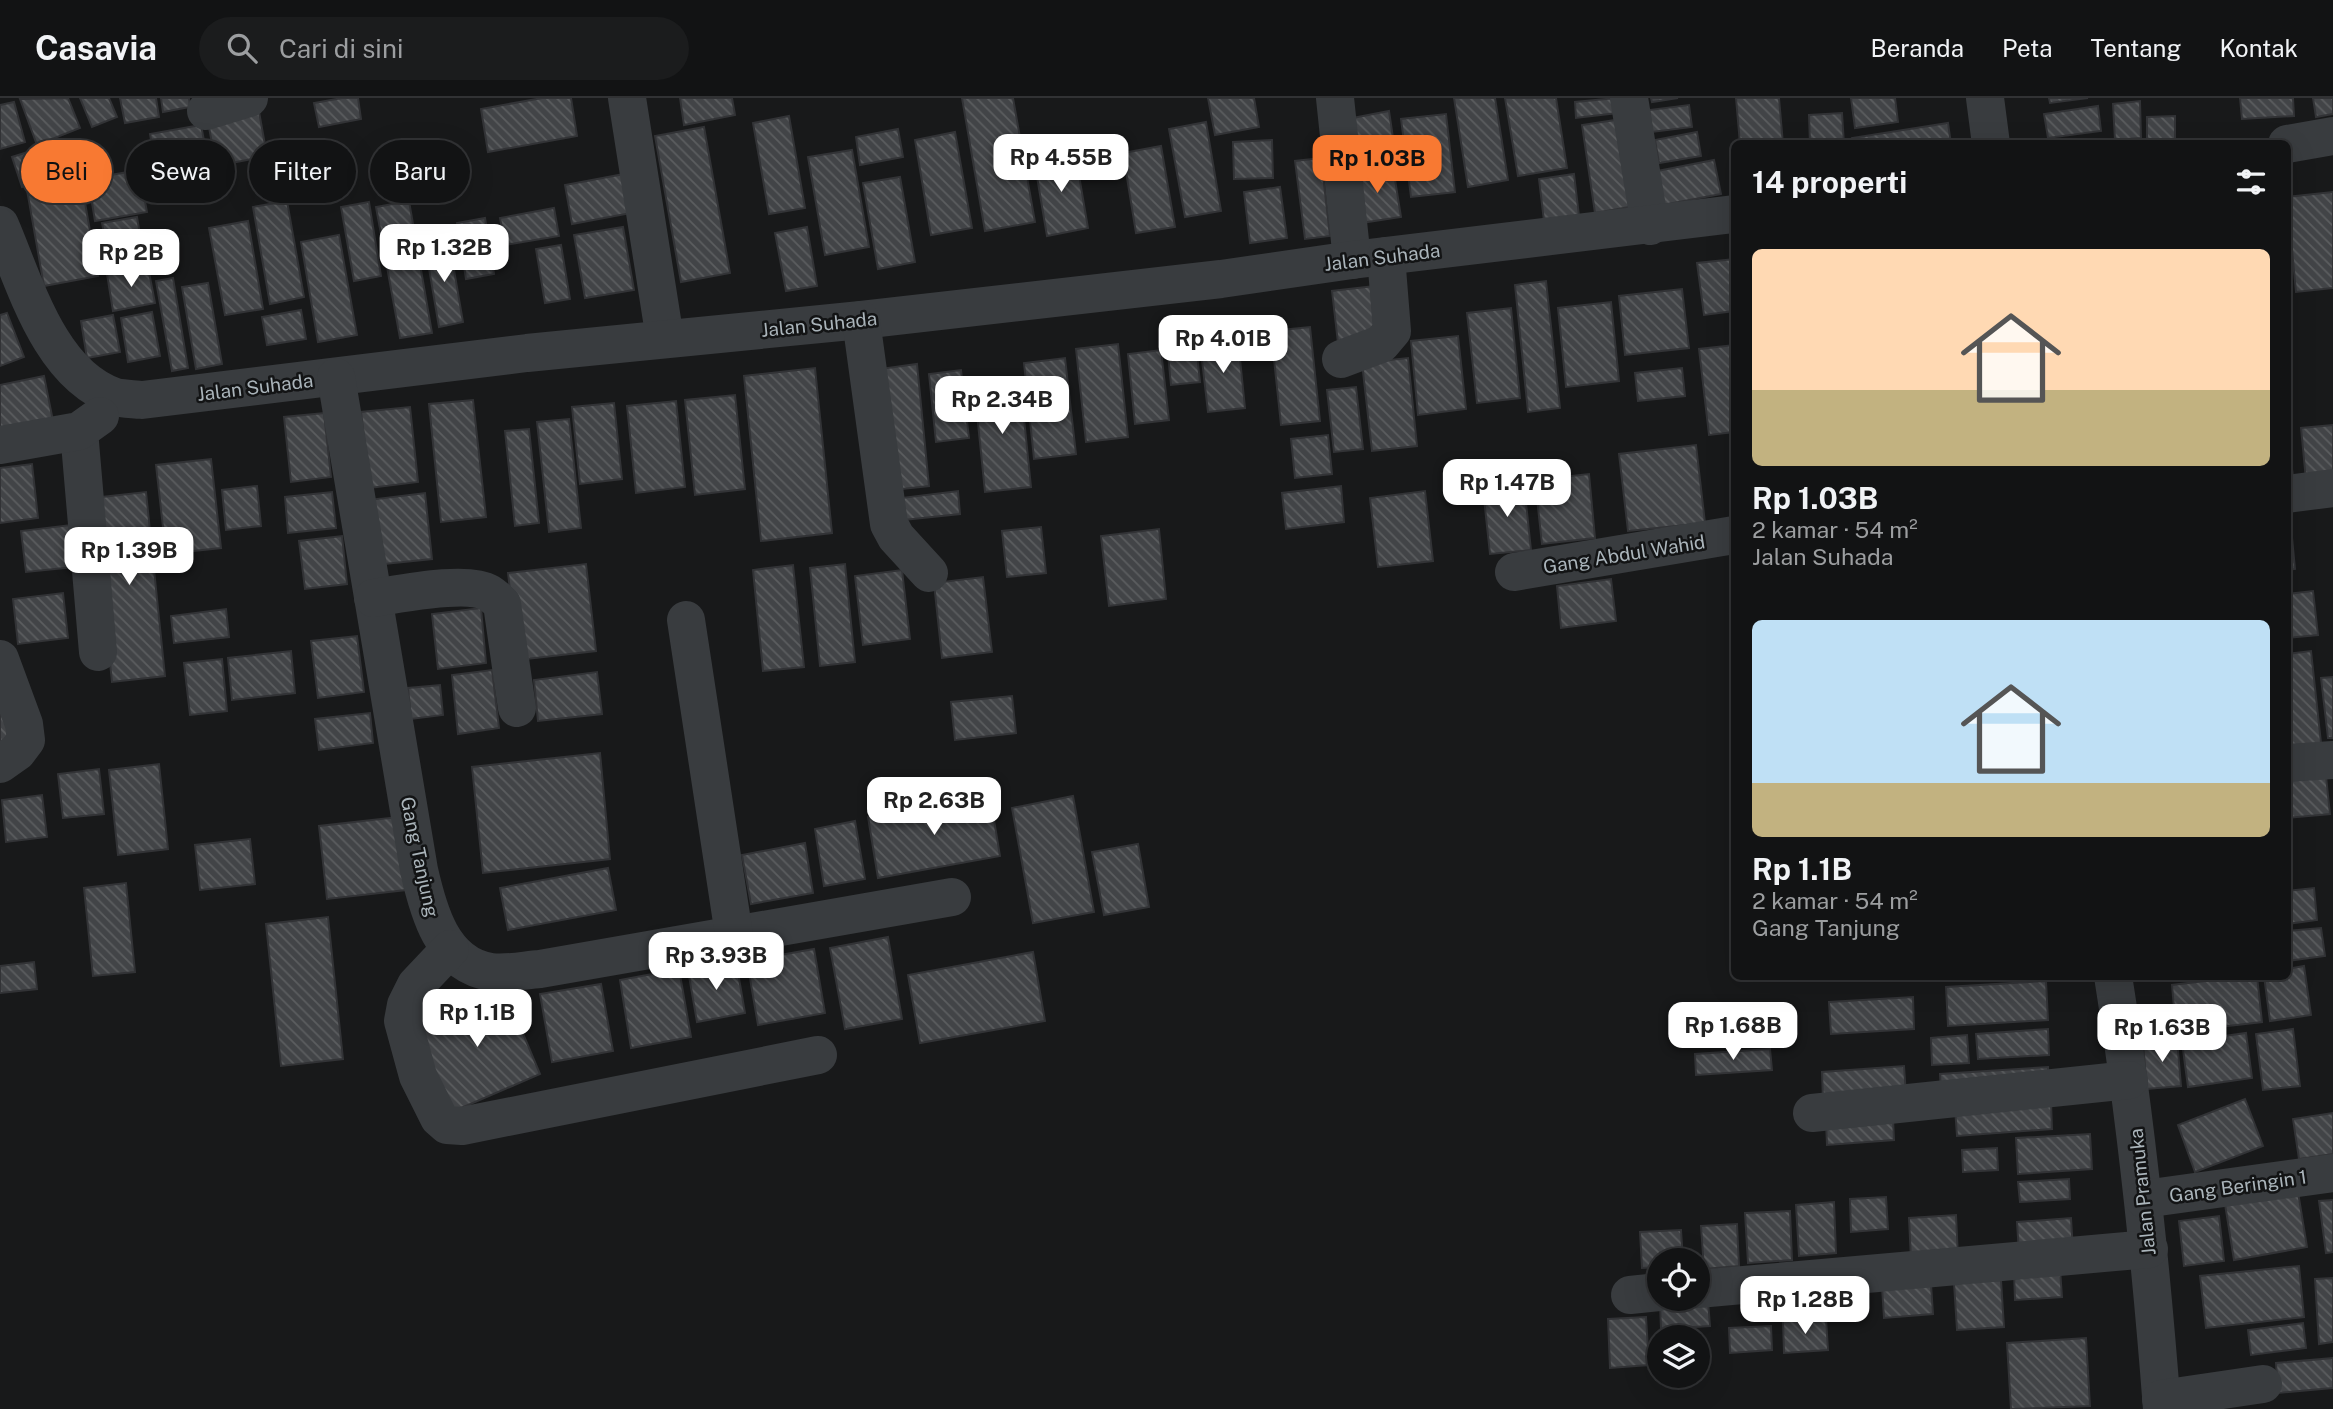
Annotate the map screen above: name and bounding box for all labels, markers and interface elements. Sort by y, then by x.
search box [199,17,689,80]
text: Casavia [35,29,157,67]
icon: search [223,29,261,67]
text: Cari di sini [279,33,403,64]
text: Beranda [1870,34,1964,62]
text: Peta [2002,34,2053,62]
text: Tentang [2091,34,2181,62]
text: Kontak [2219,34,2298,62]
pin: Rp 4.55B [989,134,1133,194]
pin: Rp 1.03B [1305,136,1449,195]
chip: Beli [21,140,112,203]
chip: Sewa [126,140,235,203]
chip: Filter [249,140,356,203]
chip: Baru [370,140,470,203]
text: Rp 4.55B [1009,143,1113,170]
text: Rp 1.03B [1329,144,1425,171]
icon: filters [2232,163,2270,201]
text: 14 properti [1752,164,1907,200]
pin: Rp 1.32B [372,225,516,284]
pin: Rp 2B [82,230,180,289]
text: Rp 1.32B [396,233,492,260]
text: Rp 2B [98,238,164,265]
street label: Jalan Suhada [1323,239,1441,275]
icon: home [1948,295,2074,421]
street label: Jalan Suhada [760,307,878,341]
pin: Rp 4.01B [1151,316,1295,375]
text: Rp 4.01B [1175,324,1271,351]
street label: Jalan Suhada [196,369,314,405]
pin: Rp 2.34B [930,376,1074,436]
text: Rp 2.34B [951,385,1053,412]
pin: Rp 1.47B [1435,460,1579,519]
text: Rp 1.47B [1459,468,1555,495]
text: Rp 1.03B [1752,480,1878,516]
text: 2 kamar · 54 m² [1752,516,1918,543]
pin: Rp 1.39B [57,528,201,587]
street label: Gang Abdul Wahid [1541,530,1707,578]
text: Rp 1.39B [80,536,178,563]
text: Jalan Suhada [1752,543,1893,570]
icon: home [1948,666,2074,792]
pin: Rp 2.63B [862,778,1006,837]
text: Rp 2.63B [883,786,985,813]
street label: Gang Tanjung [397,795,444,919]
text: Rp 1.1B [1752,851,1852,887]
text: 2 kamar · 54 m² [1752,887,1918,914]
text: Gang Tanjung [1752,914,1900,941]
pin: Rp 3.93B [644,932,788,992]
text: Rp 3.93B [665,941,767,968]
pin: Rp 1.1B [412,990,542,1049]
text: Rp 1.1B [439,998,515,1025]
pin: Rp 1.68B [1661,1002,1805,1062]
pin: Rp 1.63B [2090,1004,2234,1064]
text: Rp 1.68B [1684,1011,1782,1038]
text: Rp 1.63B [2113,1013,2211,1040]
street label: Jalan Pramuka [2124,1127,2160,1257]
street label: Gang Beringin 1 [2168,1165,2308,1207]
map controls [1647,1248,1710,1388]
button: locate [1647,1248,1710,1311]
pin: Rp 1.28B [1733,1276,1877,1336]
text: Rp 1.28B [1756,1285,1854,1312]
button: layers [1647,1325,1710,1388]

